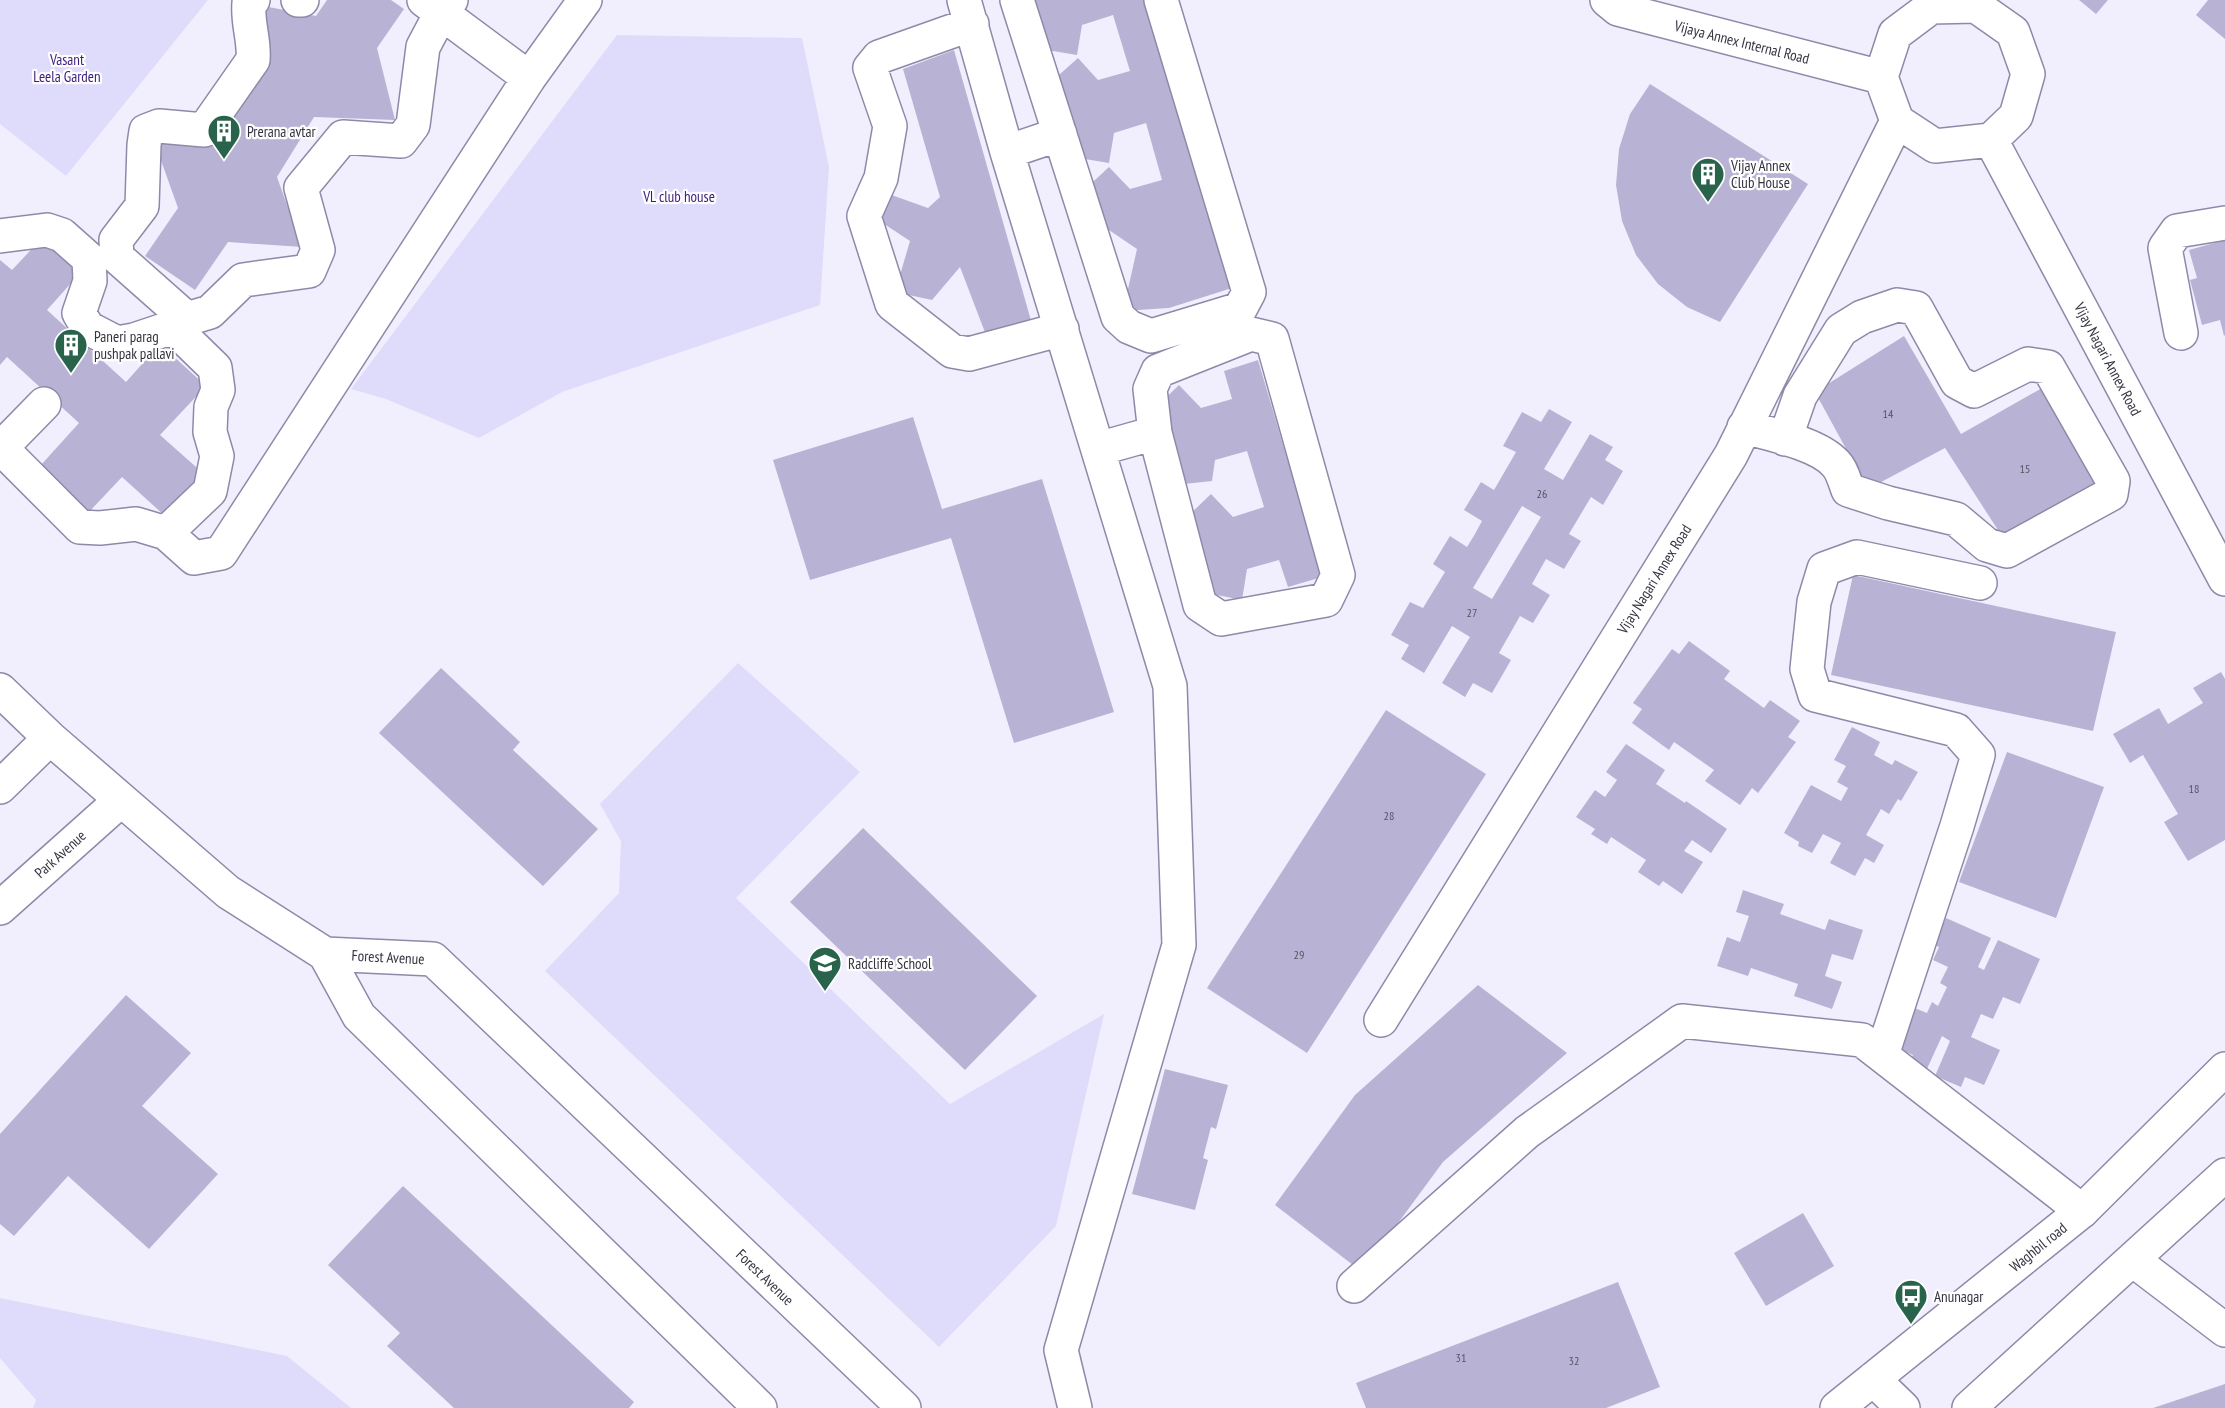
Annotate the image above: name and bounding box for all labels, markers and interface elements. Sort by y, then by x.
street label: Vijaya Annex Internal Road [1672,16,1811,68]
park label: Vasant Leela Garden [33,50,101,86]
building icon: Prerana avtar [206,113,242,160]
place label: Prerana avtar [247,122,316,141]
building icon: Vijay Annex Club House [1690,156,1726,203]
place label: Vijay Annex Club House [1730,156,1791,192]
park label: VL club house [642,187,715,206]
street label: Vijay Nagari Annex Road [2070,298,2146,419]
building icon: Paneri parag pushpak pallavi [53,327,89,374]
place label: Paneri parag pushpak pallavi [94,327,174,363]
house number: 14 [1883,406,1894,421]
house number: 15 [2020,461,2030,476]
house number: 26 [1537,486,1547,501]
street label: Vijay Nagari Annex Road [1612,521,1695,638]
house number: 27 [1467,605,1477,620]
house number: 18 [2189,781,2199,796]
house number: 28 [1384,808,1394,823]
street label: Park Avenue [30,826,90,882]
school or university icon: Radcliffe School [807,945,843,992]
street label: Forest Avenue [351,946,425,968]
house number: 29 [1294,947,1304,962]
place label: Radcliffe School [848,954,932,973]
street label: Waghbil road [2006,1218,2070,1276]
street label: Forest Avenue [732,1245,798,1309]
bus stop icon: Anunagar [1893,1278,1929,1325]
place label: Anunagar [1934,1287,1984,1306]
house number: 31 [1456,1350,1466,1365]
house number: 32 [1569,1353,1579,1368]

